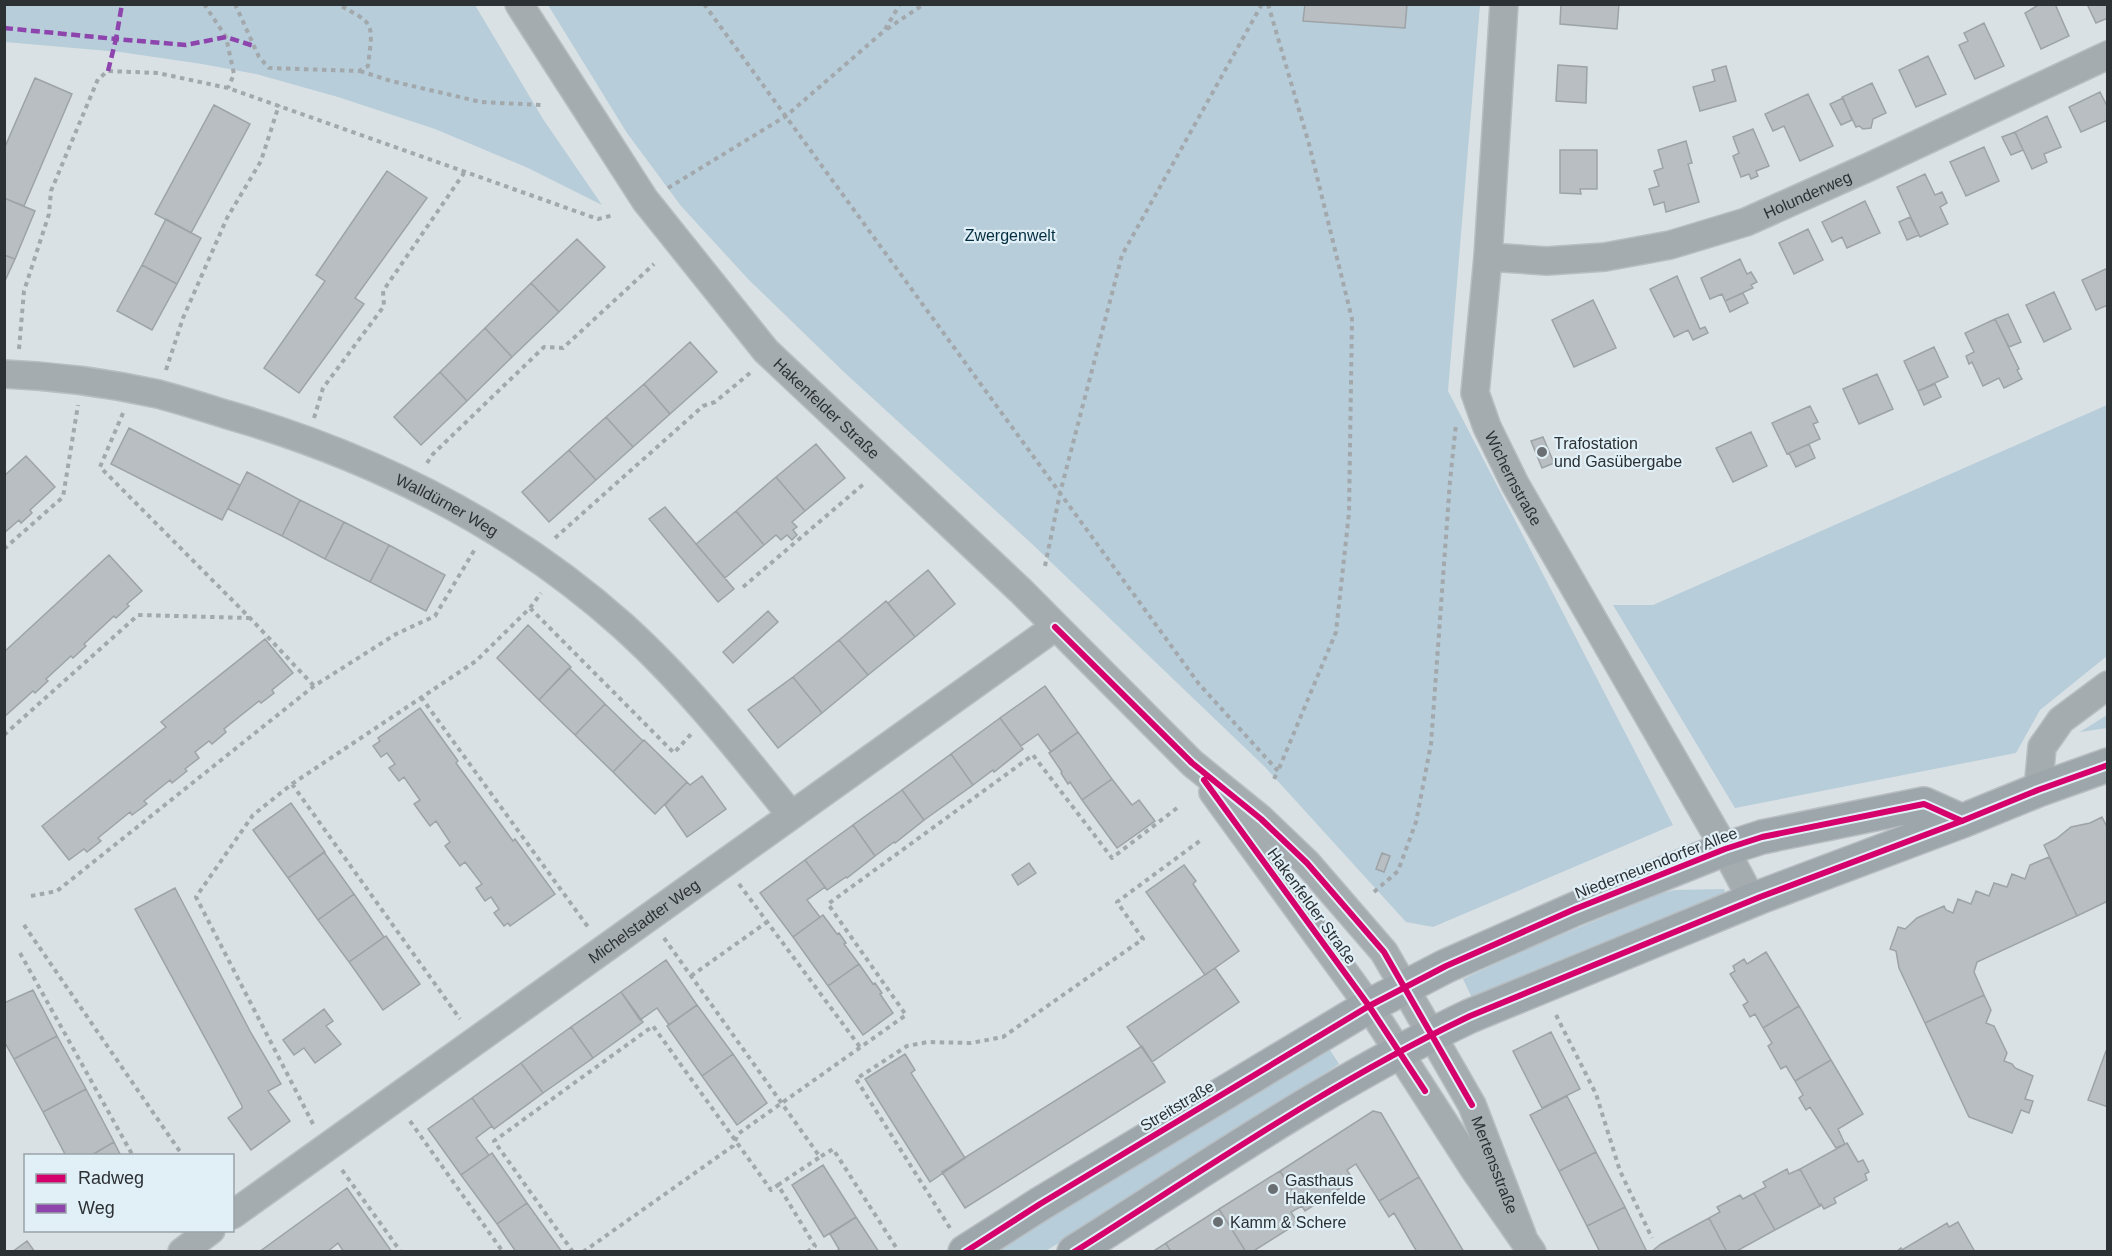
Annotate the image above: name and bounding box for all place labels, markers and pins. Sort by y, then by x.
place label: Trafostation und Gasübergabe [1554,435,1682,470]
marker: Trafostation und Gasübergabe [1535,445,1549,459]
place label: Gasthaus Hakenfelde [1285,1172,1366,1207]
marker: Gasthaus Hakenfelde [1266,1182,1280,1196]
place label: Kamm & Schere [1230,1214,1347,1231]
marker: Kamm & Schere [1211,1215,1225,1229]

